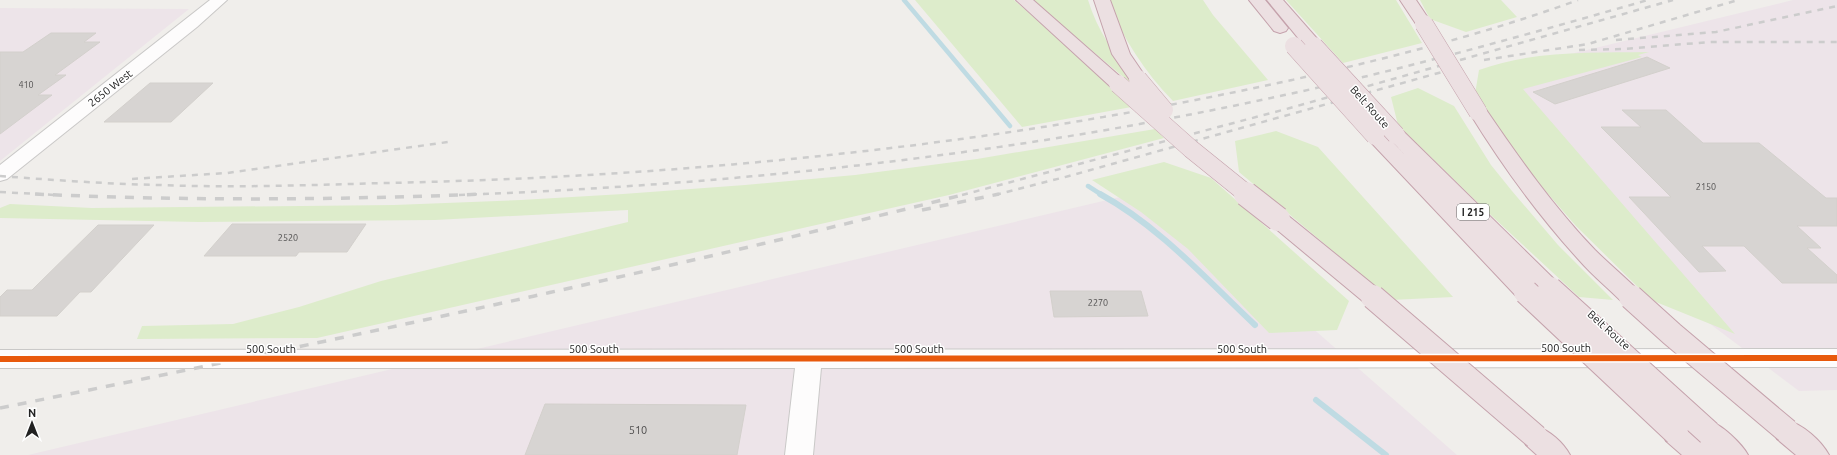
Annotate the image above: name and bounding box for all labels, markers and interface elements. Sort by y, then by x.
street label: 2650 West [86,67,135,109]
house number: 410 [18,80,34,90]
street label: Belt Route [1348,83,1392,131]
house number: 2150 [1696,182,1716,192]
road number: I 215 [1457,204,1489,220]
house number: 2520 [278,233,298,243]
house number: 2270 [1088,298,1108,308]
street label: Belt Route [1585,308,1633,352]
street label: 500 South [1541,342,1591,354]
street label: 500 South [246,343,296,355]
street label: 500 South [569,343,619,355]
street label: 500 South [894,343,944,355]
street label: 500 South [1217,343,1267,355]
north arrow [12,403,52,443]
text: N [28,407,36,419]
house number: 510 [629,424,647,436]

